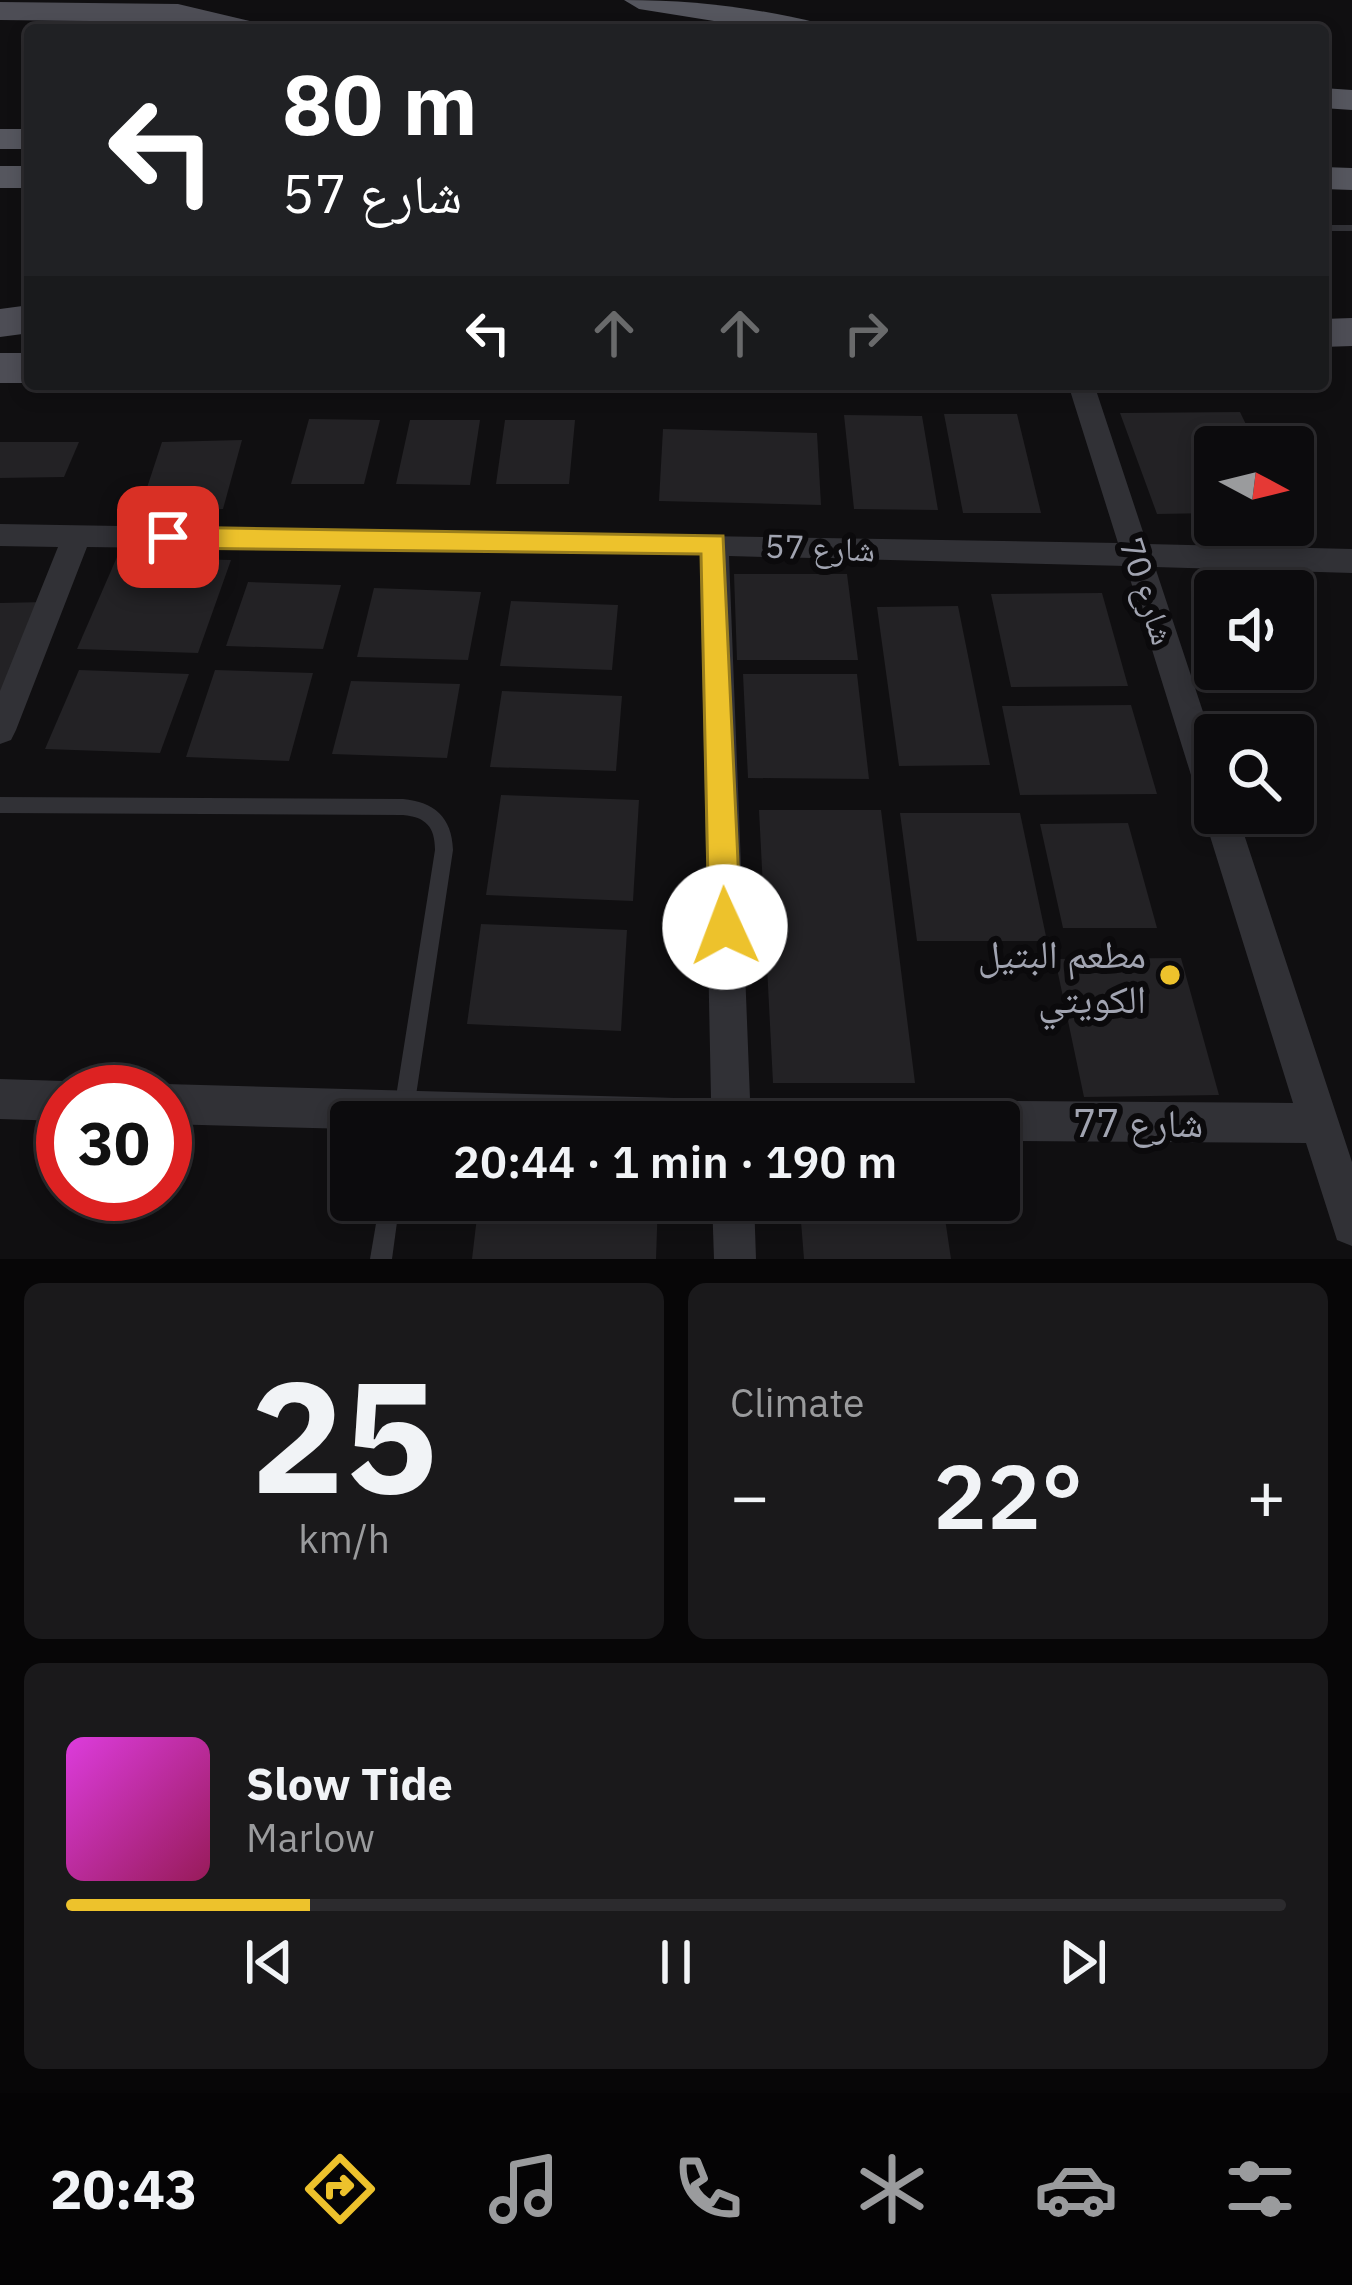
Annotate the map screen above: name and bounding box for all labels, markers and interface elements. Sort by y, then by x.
text: 80 m [282,49,478,158]
icon: left [84,72,240,228]
text: شارع 57 [282,158,462,228]
icon: left [455,300,521,366]
icon: ahead [581,300,647,366]
icon: ahead [707,300,773,366]
icon: right [833,300,899,366]
north arrow [1194,426,1314,546]
map controls [1194,426,1314,834]
pin [117,486,219,588]
icon: arrive [135,504,201,570]
street label: شارع 57 [764,524,876,570]
street label: شارع 70 [1111,532,1185,650]
button: sound [1194,570,1314,690]
button: search [1194,714,1314,834]
position arrow [662,864,788,990]
place label: مطعم البتيل الكويتي [978,928,1146,1030]
marker: مطعم البتيل الكويتي [1157,962,1183,988]
speed limit sign: 30 [36,1065,192,1221]
street label: شارع 77 [1073,1097,1203,1148]
text: 20:44 · 1 min · 190 m [453,1132,897,1190]
text: 25 [250,1333,438,1536]
text: Climate [730,1377,864,1428]
text: 22° [933,1437,1083,1554]
text: − [730,1452,770,1538]
text: + [1246,1452,1286,1538]
text: km/h [298,1513,390,1564]
text: Slow Tide [246,1754,453,1812]
text: Marlow [246,1812,375,1863]
icon: previous [236,1929,302,1995]
icon: pause [643,1929,709,1995]
icon: next [1050,1929,1116,1995]
icon: directions [298,2147,382,2231]
icon: music [482,2147,566,2231]
icon: phone [666,2147,750,2231]
icon: climate [850,2147,934,2231]
icon: car [1034,2147,1118,2231]
icon: filters [1218,2147,1302,2231]
text: 20:43 [50,2154,197,2224]

